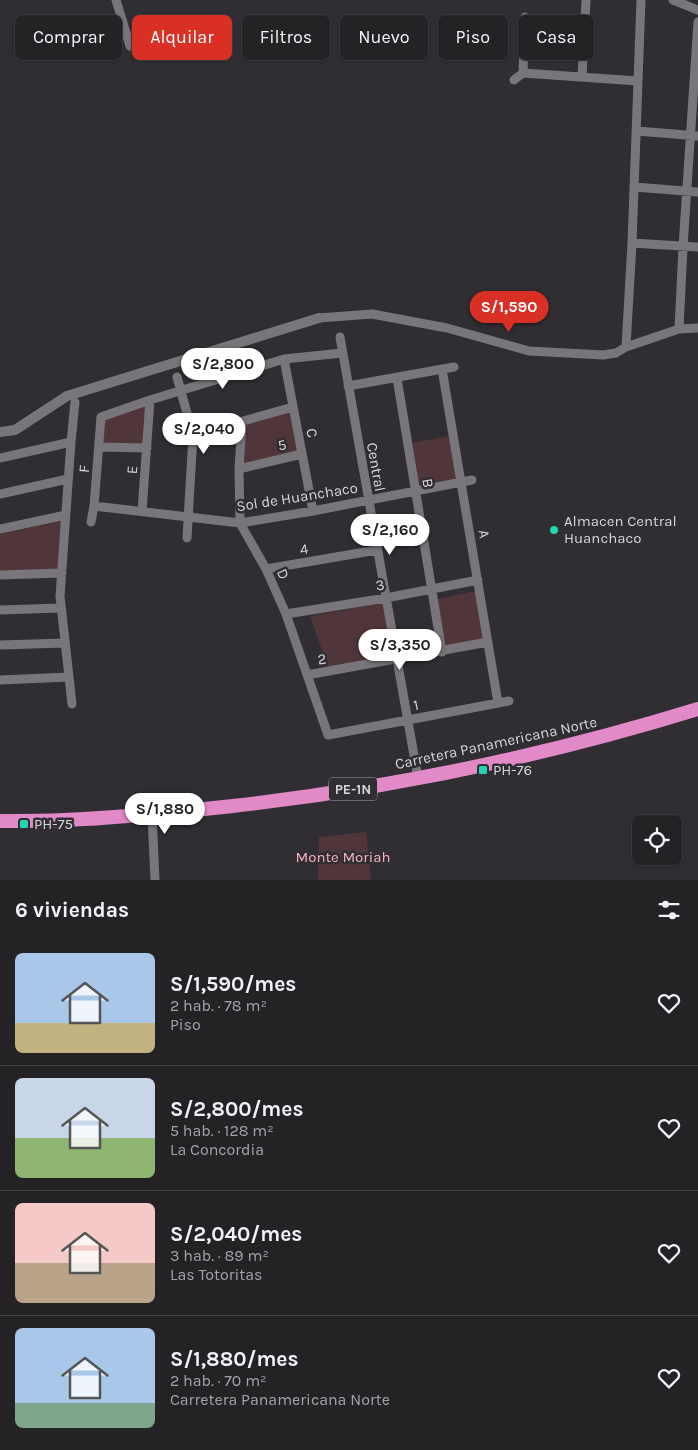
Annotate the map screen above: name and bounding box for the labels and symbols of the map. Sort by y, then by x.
pin: S/1,590 [463,290,555,333]
pin: S/2,800 [177,348,269,390]
pin: S/2,040 [158,412,250,455]
street label: C [302,427,322,439]
street label: 5 [276,435,288,455]
street label: Central [363,441,389,493]
street label: F [75,464,93,474]
street label: E [123,465,141,475]
street label: B [418,477,438,489]
street label: Sol de Huanchaco [235,479,359,515]
place label: Almacen Central Huanchaco [564,512,677,547]
pin: S/2,160 [344,514,436,556]
marker: Almacen Central Huanchaco [548,524,560,536]
street label: A [474,528,494,540]
street label: 4 [298,539,310,559]
street label: D [273,566,293,582]
street label: 3 [374,575,386,595]
pin: S/3,350 [354,628,446,671]
street label: 2 [316,649,328,669]
street label: 1 [412,696,420,714]
street label: Carretera Panamericana Norte [393,713,599,773]
place label: PH-76 [493,761,532,779]
marker: PH-76 [477,764,489,776]
road number: PE-1N [329,778,377,801]
pin: S/1,880 [119,792,211,835]
place label: PH-75 [34,815,73,833]
marker: PH-75 [18,818,30,830]
park label: Monte Moriah [296,848,390,866]

